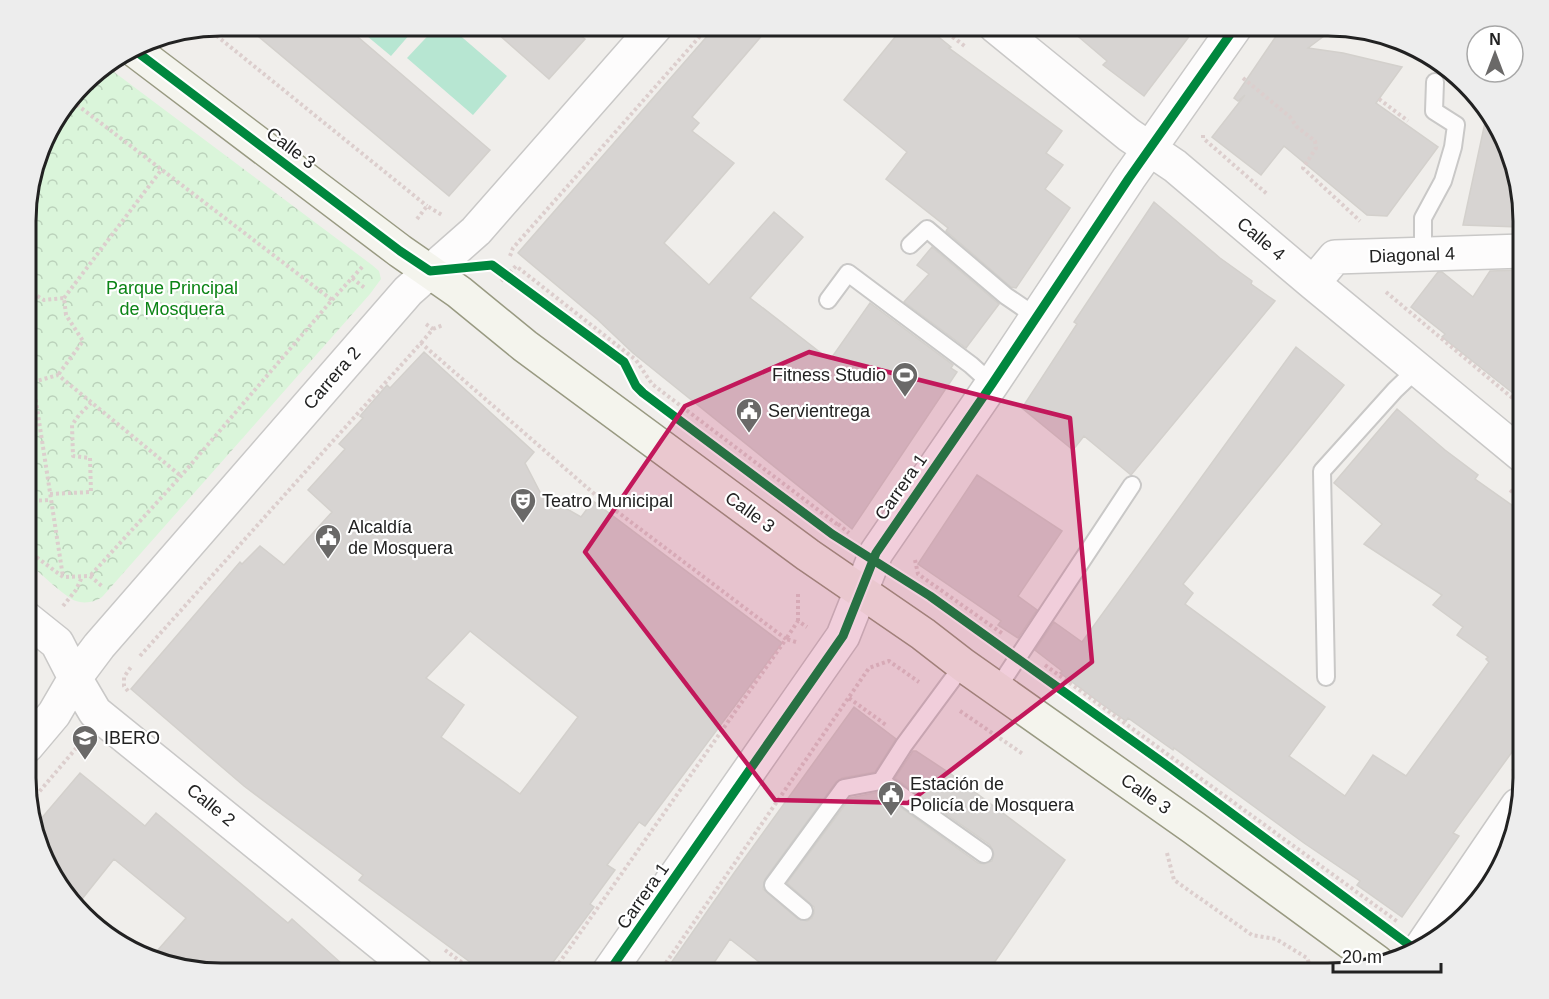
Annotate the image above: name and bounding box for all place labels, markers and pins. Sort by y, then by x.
sports icon: Fitness Studio [890,360,920,398]
place label: Fitness Studio [772,365,886,385]
public building icon: Servientrega [734,396,764,434]
place label: Servientrega [768,401,871,421]
theatre icon: Teatro Municipal [508,486,538,524]
place label: Teatro Municipal [542,491,673,511]
place label: Alcaldía de Mosquera [348,517,454,558]
public building icon: Alcaldía de Mosquera [313,522,343,560]
school or university icon: IBERO [70,723,100,761]
place label: IBERO [104,728,160,748]
place label: Estación de Policía de Mosquera [910,774,1075,815]
public building icon: Estación de Policía de Mosquera [876,779,906,817]

